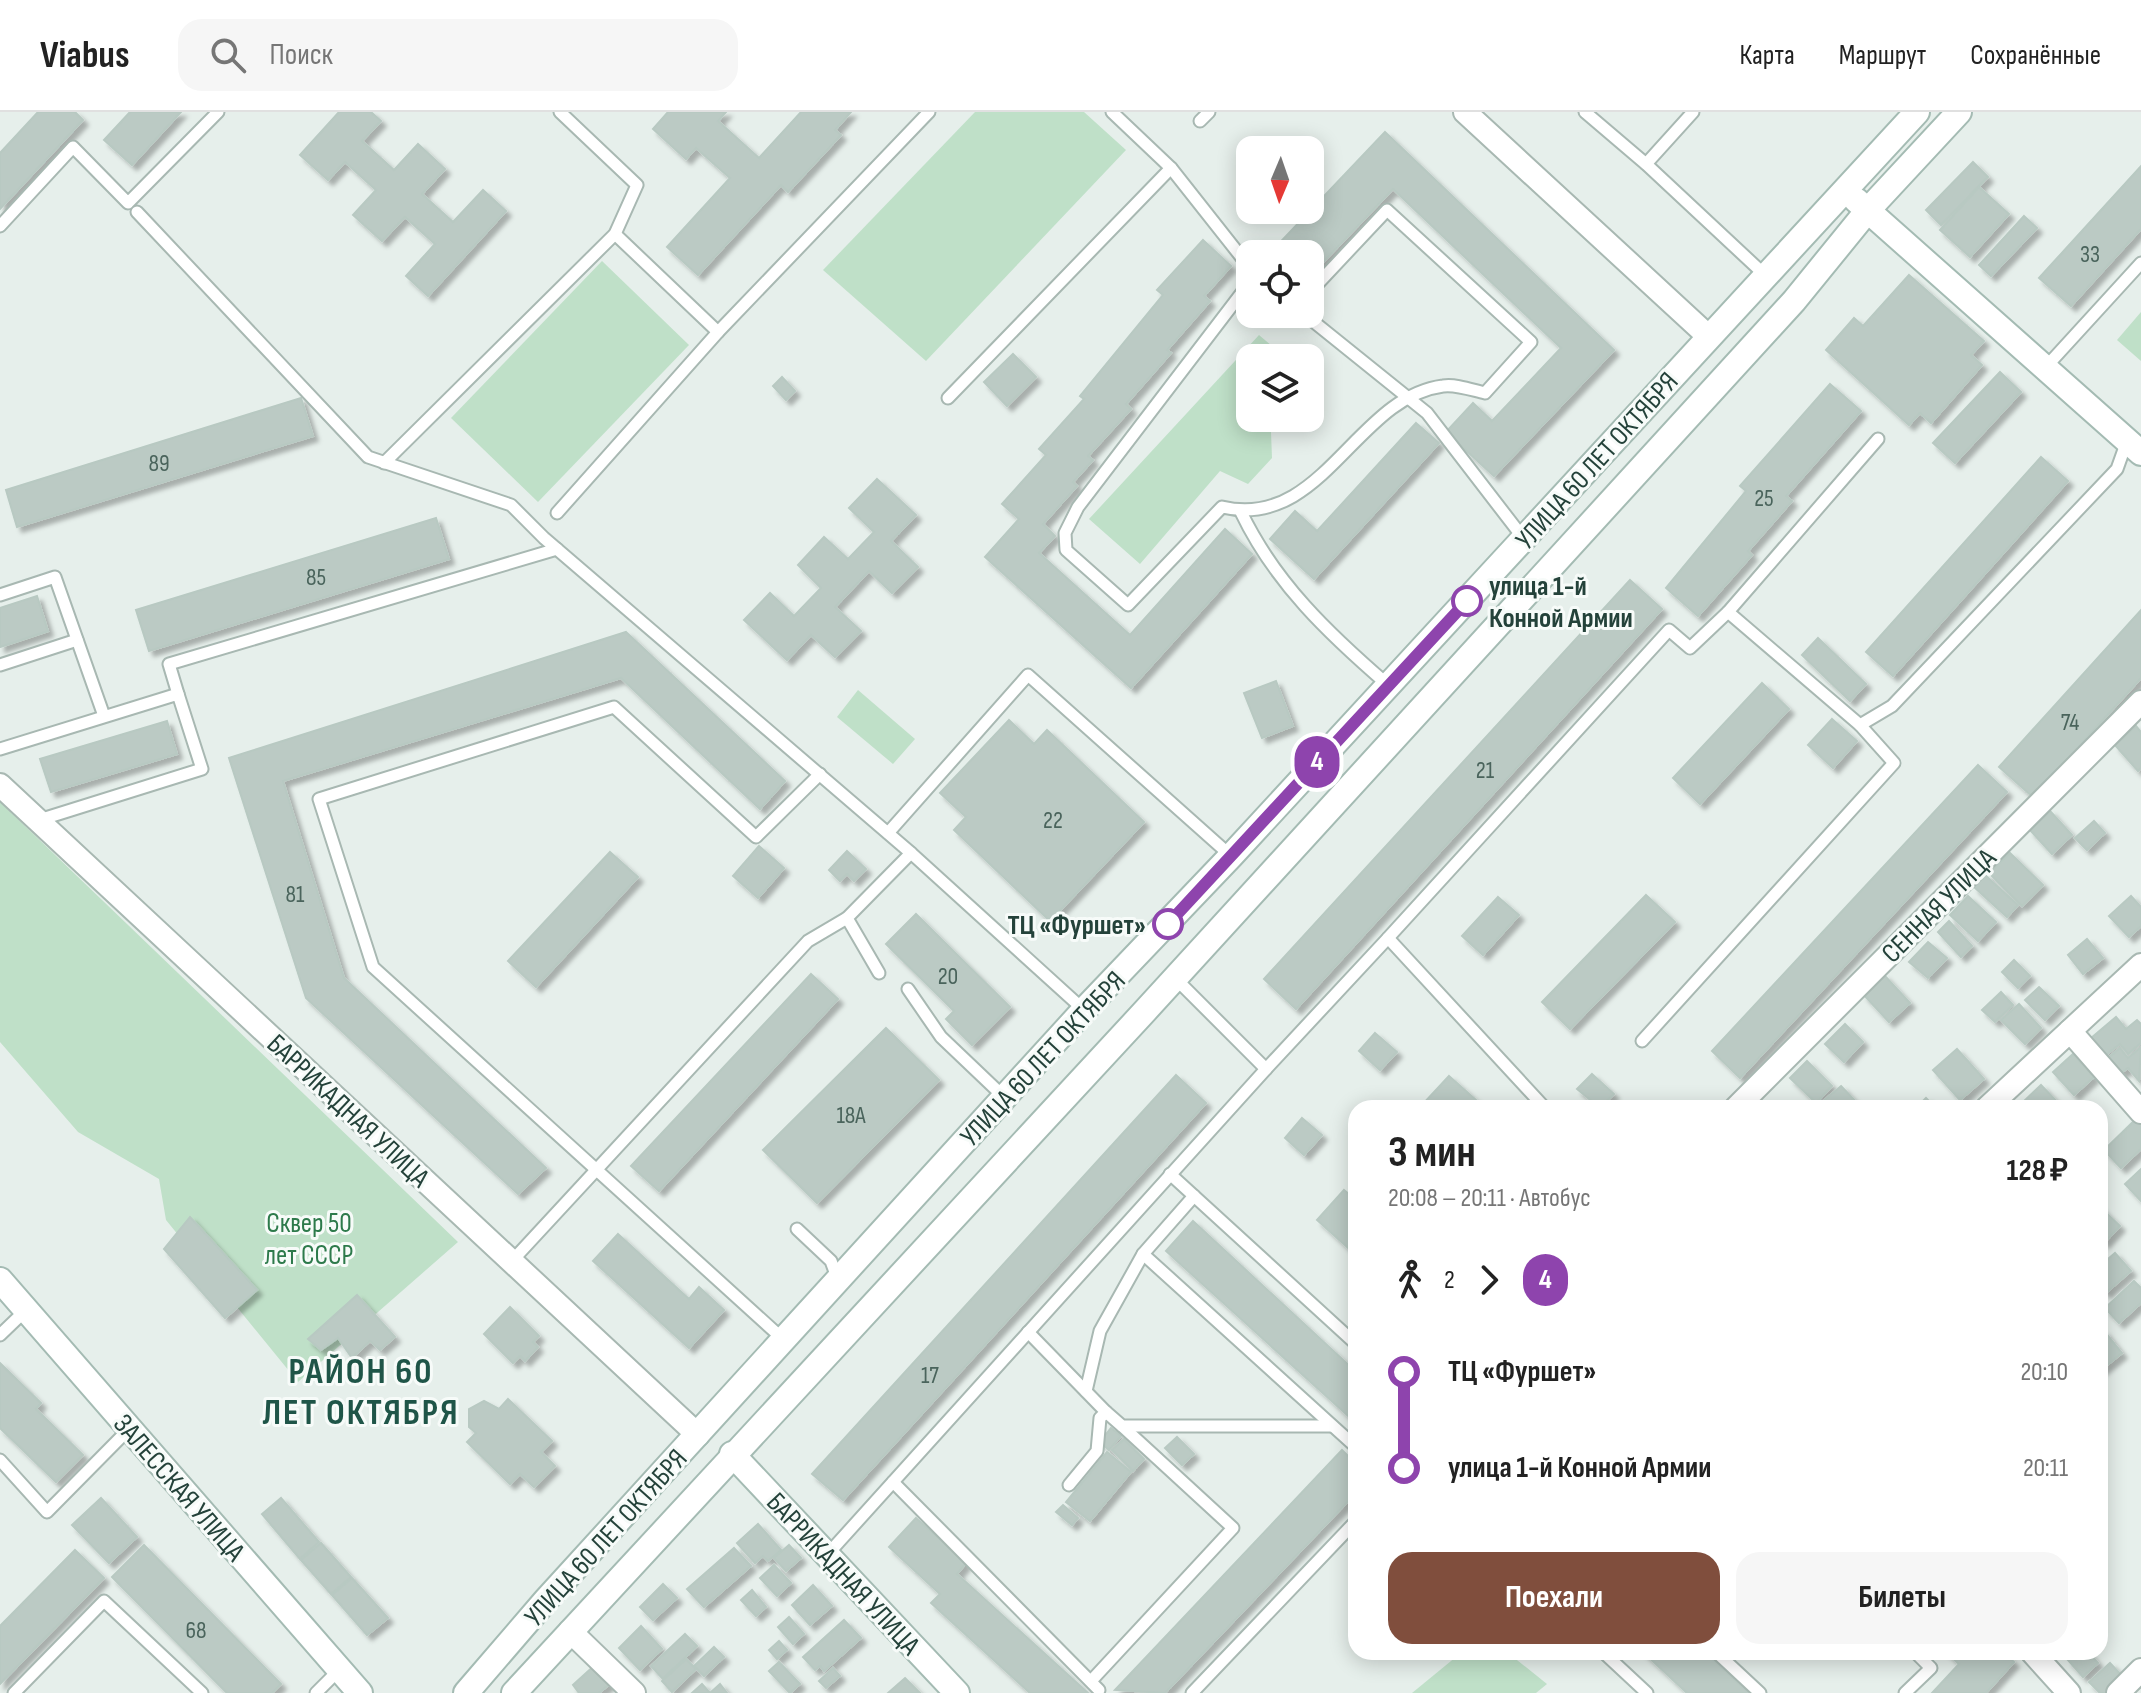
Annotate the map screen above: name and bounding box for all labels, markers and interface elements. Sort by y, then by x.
search box [178,19,738,91]
text: Viabus [40,33,130,78]
icon: search [206,33,250,77]
text: Поиск [270,37,333,73]
text: Карта [1740,39,1795,72]
text: Маршрут [1839,39,1926,72]
text: Сохранённые [1970,39,2101,72]
north arrow [1236,136,1324,224]
map controls [1236,136,1324,432]
button: locate [1236,240,1324,328]
house number: 33 [2080,240,2100,269]
button: layers [1236,344,1324,432]
street label: УЛИЦА 60 ЛЕТ ОКТЯБРЯ [1509,366,1685,556]
house number: 89 [148,449,170,478]
house number: 25 [1754,484,1774,513]
house number: 85 [306,563,326,592]
place label: улица 1-й Конной Армии [1489,570,1633,635]
marker: улица 1-й Конной Армии [1452,586,1482,616]
house number: 74 [2061,708,2079,737]
line badge: 4 [1291,736,1343,788]
text: 4 [1310,745,1324,778]
house number: 21 [1476,756,1495,785]
house number: 22 [1043,806,1063,835]
street label: СЕННАЯ УЛИЦА [1875,841,2004,970]
house number: 81 [286,880,305,909]
place label: ТЦ «Фуршет» [1007,909,1146,942]
marker: ТЦ «Фуршет» [1153,909,1183,939]
house number: 20 [938,962,958,991]
street label: УЛИЦА 60 ЛЕТ ОКТЯБРЯ [954,965,1133,1153]
street label: БАРРИКАДНАЯ УЛИЦА [260,1028,437,1195]
house number: 18А [836,1101,866,1130]
text: 3 мин [1388,1126,1476,1179]
text: 128 ₽ [2006,1153,2068,1189]
text: 20:08 – 20:11 · Автобус [1388,1183,1591,1214]
park label: Сквер 50 лет СССР [265,1207,353,1272]
icon: walk [1388,1258,1432,1302]
icon: forward [1467,1258,1511,1302]
text: 4 [1539,1263,1552,1296]
text: 2 [1444,1265,1455,1296]
district label: РАЙОН 60 ЛЕТ ОКТЯБРЯ [263,1351,459,1435]
text: ТЦ «Фуршет» [1448,1354,1597,1390]
text: 20:10 [2020,1357,2068,1388]
house number: 17 [921,1361,939,1390]
street label: ЗАЛЕССКАЯ УЛИЦА [106,1408,252,1569]
street label: УЛИЦА 60 ЛЕТ ОКТЯБРЯ [518,1443,694,1633]
text: улица 1-й Конной Армии [1448,1450,1711,1486]
text: 20:11 [2023,1453,2068,1484]
street label: БАРРИКАДНАЯ УЛИЦА [759,1486,927,1663]
button: Поехали [1388,1552,1720,1644]
button: Билеты [1736,1552,2068,1644]
house number: 68 [185,1616,207,1645]

